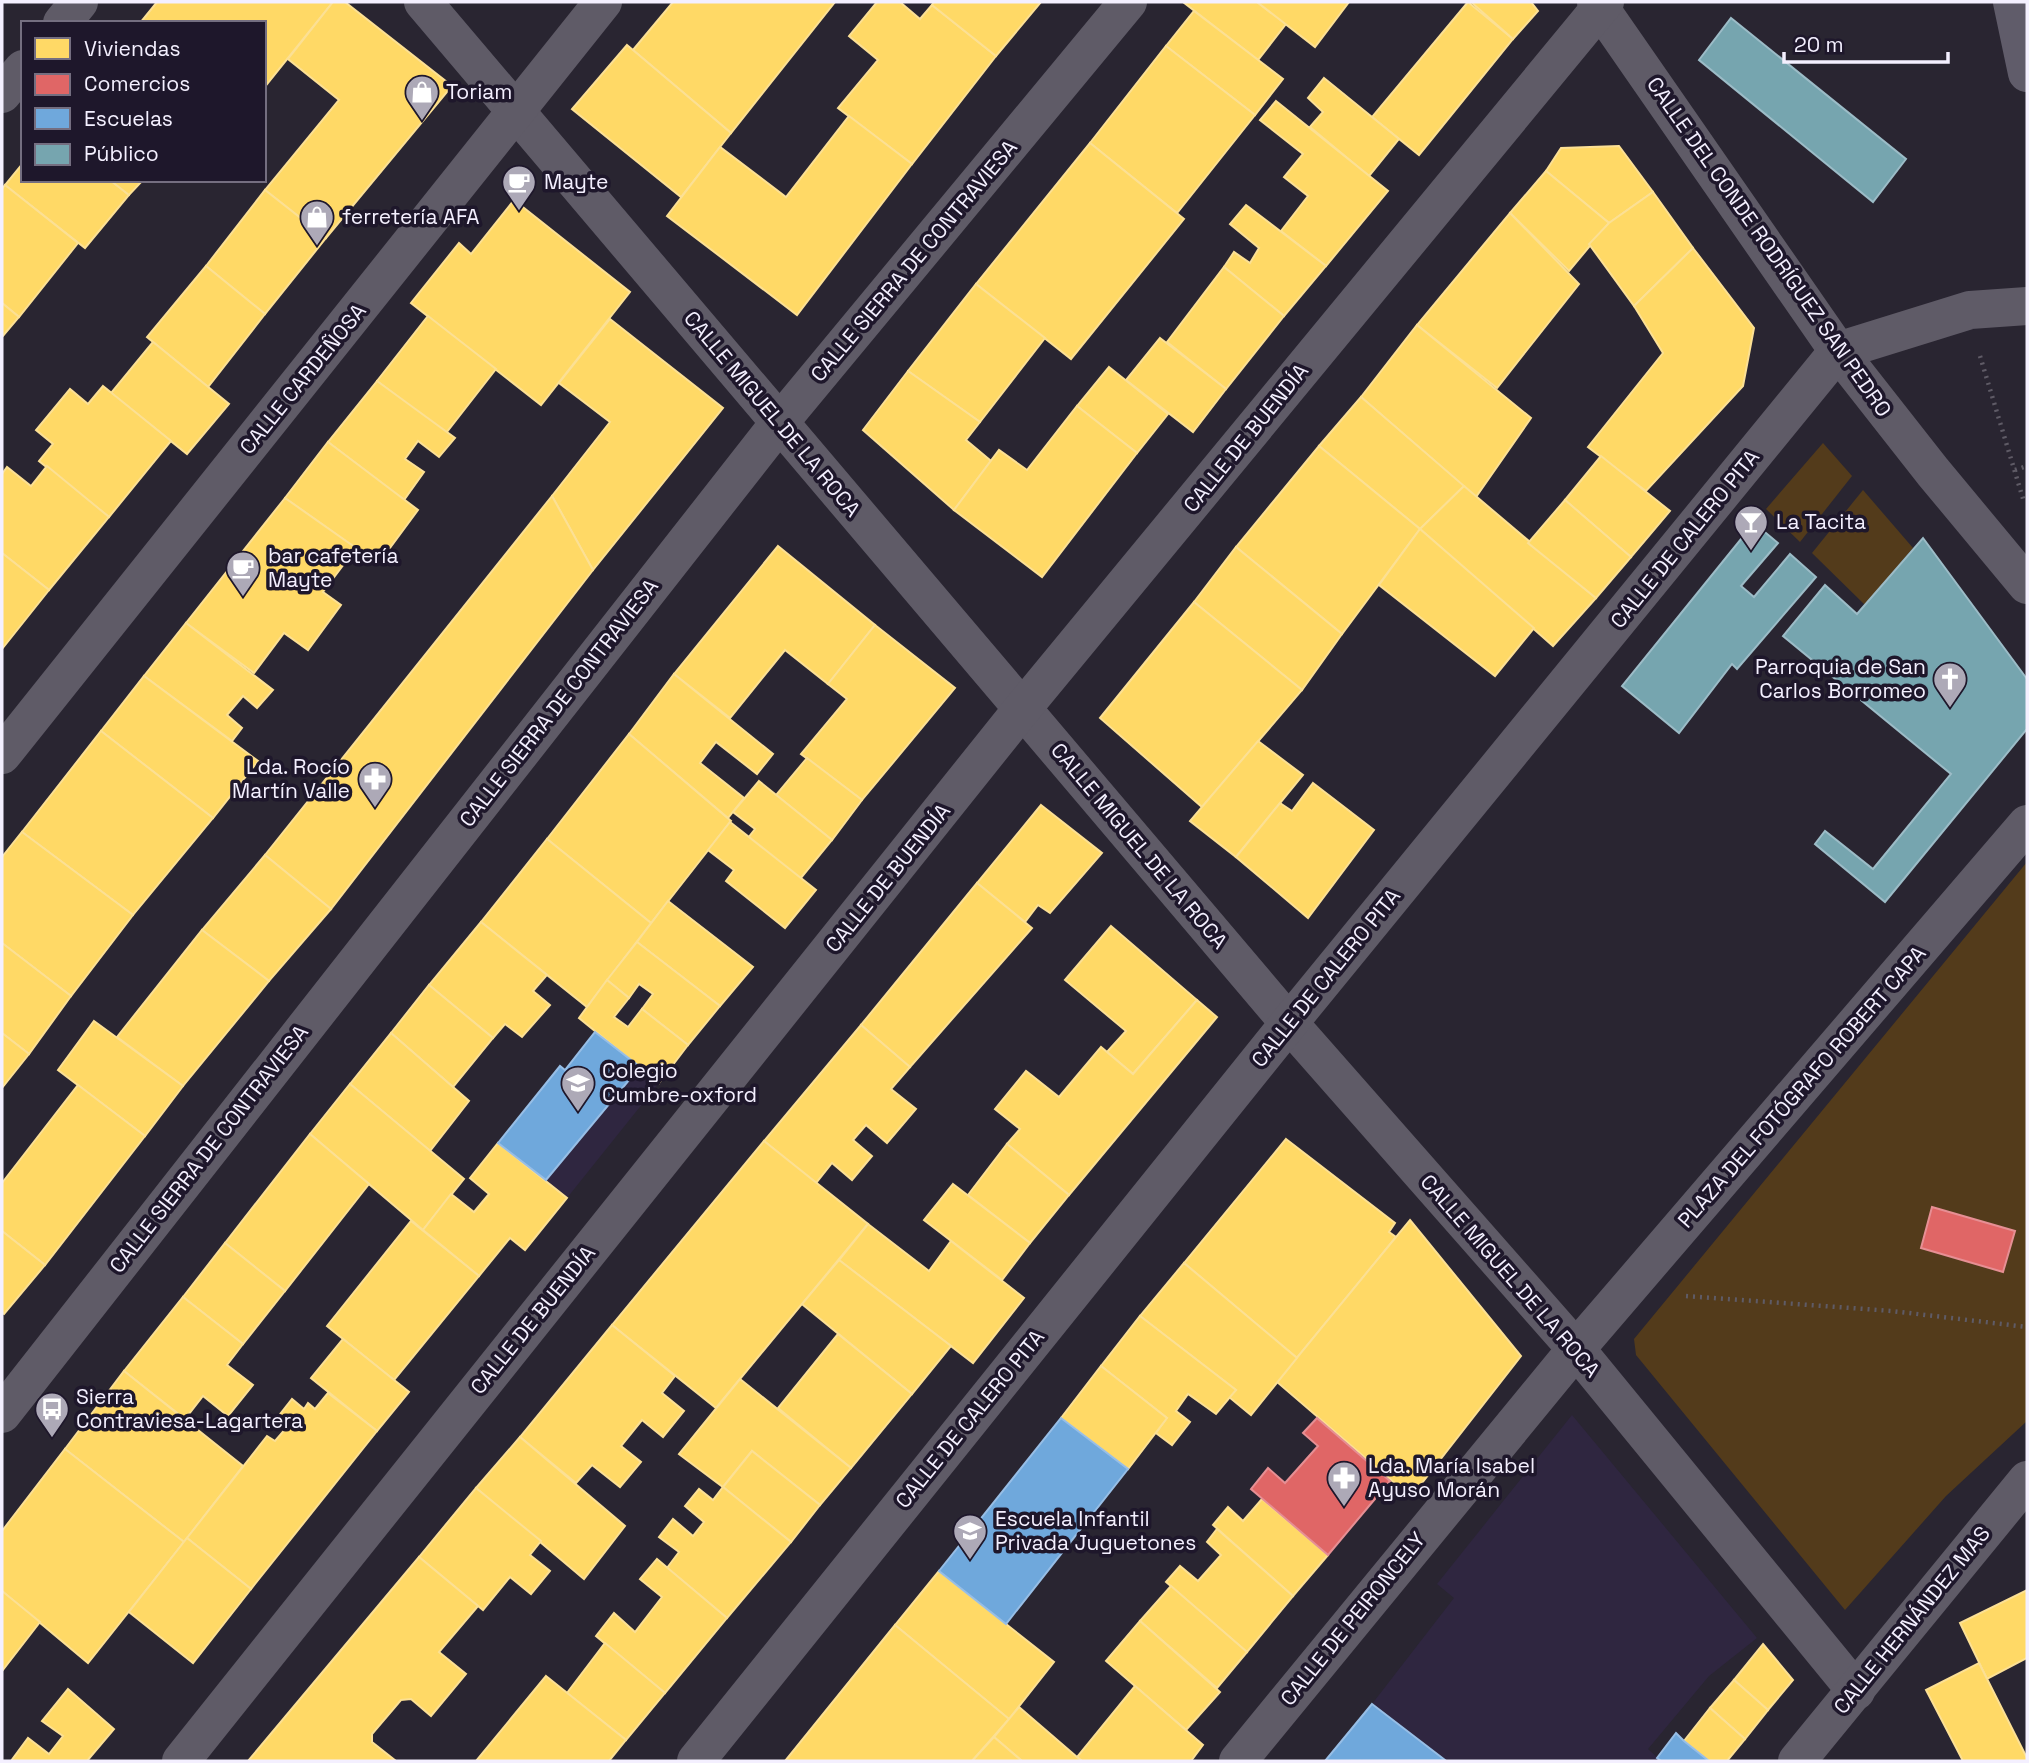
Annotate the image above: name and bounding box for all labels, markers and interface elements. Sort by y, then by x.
legend [21,21,266,182]
scale bar [1784,21,1948,65]
text: 20 m [1794,31,1844,58]
text: Viviendas [84,35,181,62]
text: Comercios [84,70,190,97]
street label: CALLE DEL CONDE RODRÍGUEZ SAN PEDRO [1641,72,1898,422]
shop icon: Toriam [403,73,441,122]
place label: Toriam [446,78,512,105]
text: Escuelas [84,105,173,132]
street label: CALLE SIERRA DE CONTRAVIESA [804,134,1023,387]
text: Público [84,140,159,167]
cafe icon: Mayte [500,163,538,212]
place label: Mayte [544,168,609,195]
shop icon: ferretería AFA [298,198,336,247]
place label: ferretería AFA [342,203,480,230]
street label: CALLE CARDEÑOSA [233,298,372,460]
street label: CALLE MIGUEL DE LA ROCA [678,305,867,522]
street label: CALLE DE BUENDÍA [1177,358,1314,518]
street label: CALLE DE CALERO PITA [1604,444,1765,634]
bar icon: La Tacita [1732,503,1770,552]
place label: La Tacita [1776,508,1866,535]
place label: bar cafetería Mayte [268,542,399,593]
cafe icon: bar cafetería Mayte [224,549,262,598]
street label: CALLE SIERRA DE CONTRAVIESA [453,573,664,832]
place label: Parroquia de San Carlos Borromeo [1755,653,1926,704]
church icon: Parroquia de San Carlos Borromeo [1931,660,1969,709]
street label: CALLE MIGUEL DE LA ROCA [1045,737,1234,954]
place label: Lda. Rocío Martín Valle [232,753,350,804]
pharmacy icon: Lda. Rocío Martín Valle [356,760,394,809]
street label: CALLE DE BUENDÍA [819,798,956,958]
street label: CALLE DE CALERO PITA [1245,883,1406,1073]
street label: PLAZA DEL FOTÓGRAFO ROBERT CAPA [1672,940,1932,1233]
street label: CALLE SIERRA DE CONTRAVIESA [103,1019,314,1278]
place label: Colegio Cumbre-oxford [602,1057,757,1108]
school or university icon: Colegio Cumbre-oxford [559,1064,597,1113]
street label: CALLE MIGUEL DE LA ROCA [1415,1168,1606,1383]
street label: CALLE DE BUENDÍA [464,1240,601,1400]
street label: CALLE DE CALERO PITA [889,1324,1050,1514]
place label: Sierra Contraviesa-Lagartera [76,1383,303,1434]
bus stop icon: Sierra Contraviesa-Lagartera [33,1390,71,1439]
place label: Lda. María Isabel Ayuso Morán [1368,1452,1535,1503]
pharmacy icon: Lda. María Isabel Ayuso Morán [1325,1459,1363,1508]
place label: Escuela Infantil Privada Juguetones [995,1505,1196,1556]
school or university icon: Escuela Infantil Privada Juguetones [951,1512,989,1561]
street label: CALLE HERNÁNDEZ MAS [1827,1520,1996,1719]
street label: CALLE DE PEIRONCELY [1274,1526,1431,1711]

